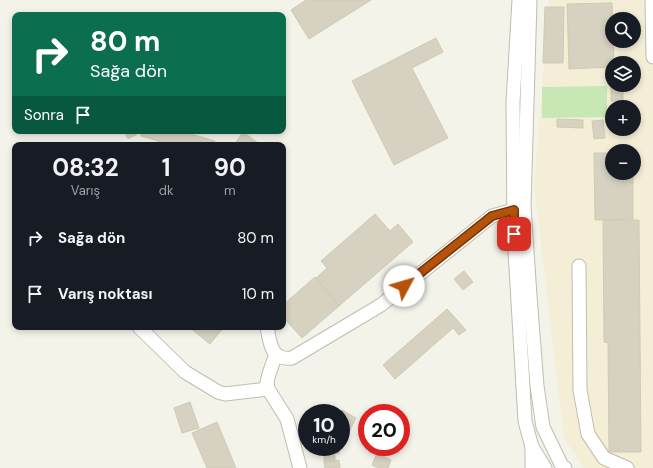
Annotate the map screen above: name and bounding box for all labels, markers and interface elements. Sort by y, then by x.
map controls [605,12,641,180]
button: search [605,12,641,48]
text: 80 m [90,23,160,60]
icon: right [24,28,76,80]
button: layers [605,56,641,92]
text: Sağa dön [90,59,167,83]
button: + [605,100,641,136]
icon: arrive [72,104,94,126]
text: Sonra [24,105,64,125]
button: − [605,144,641,180]
text: 08:32 [52,152,119,183]
text: 1 [162,152,171,183]
text: 90 [214,152,246,183]
text: Varış [71,182,100,199]
text: dk [159,182,174,199]
text: m [224,182,236,199]
pin [497,217,531,251]
icon: arrive [503,223,525,245]
icon: right [24,227,46,249]
text: Sağa dön [58,228,125,248]
text: 80 m [237,228,274,248]
position arrow [383,265,425,307]
icon: arrive [24,283,46,305]
text: Varış noktası [58,284,152,304]
text: 10 m [242,284,274,304]
speed limit sign: 20 [358,404,410,456]
text: 10 [313,412,335,438]
text: km/h [312,433,336,446]

